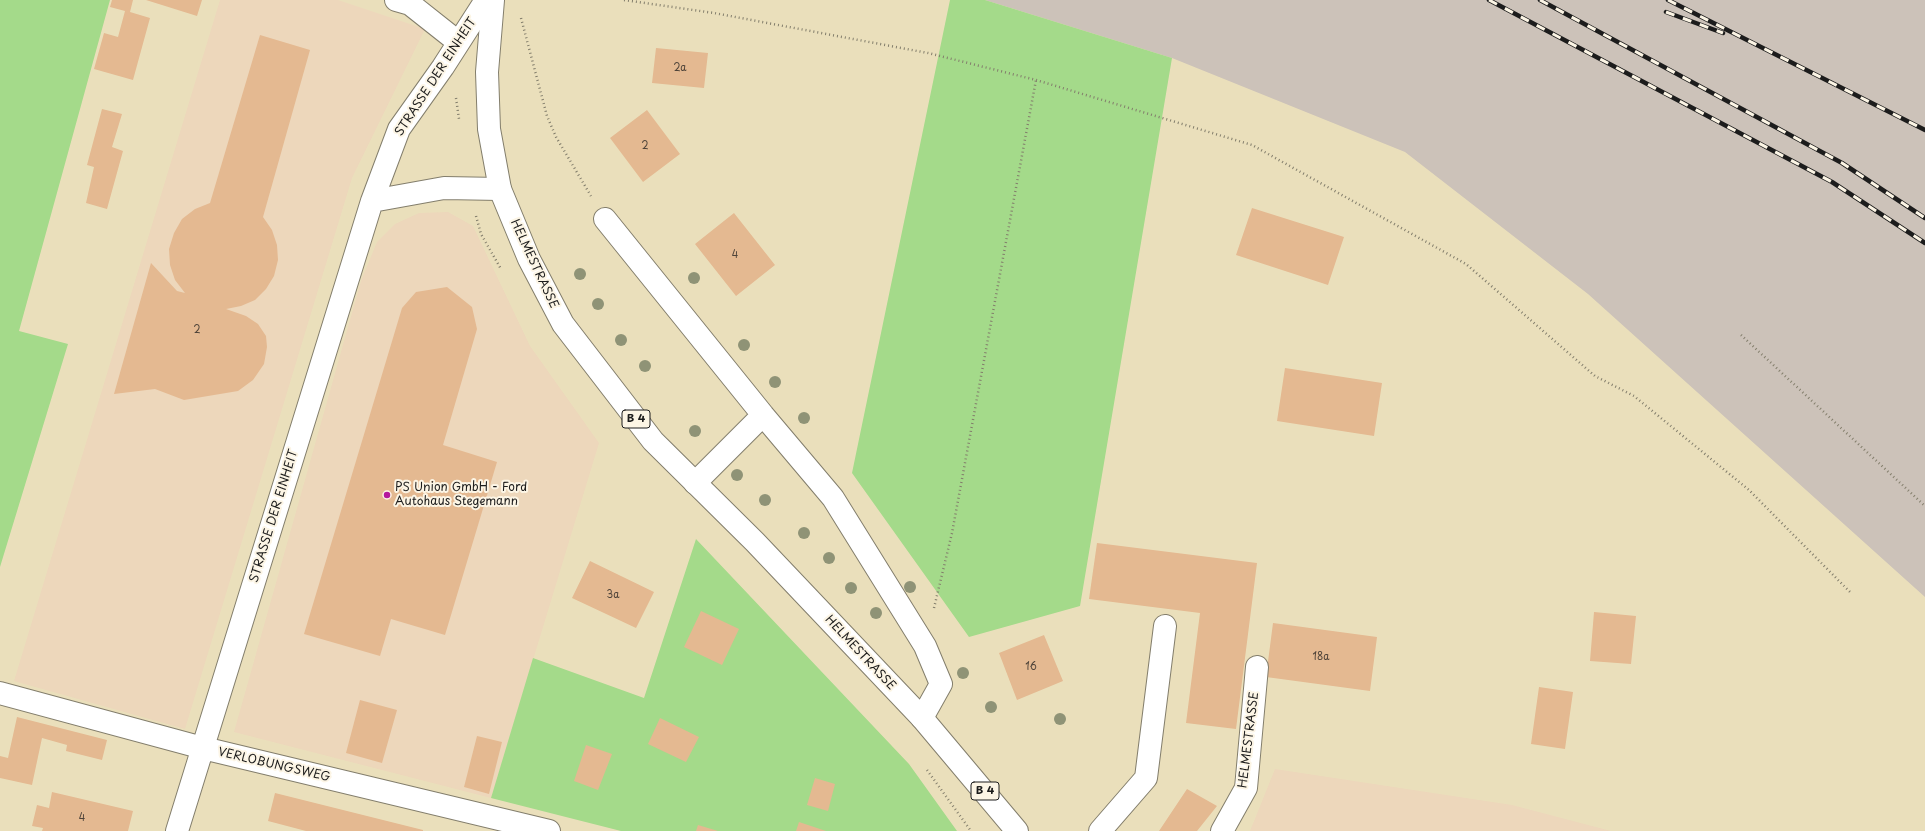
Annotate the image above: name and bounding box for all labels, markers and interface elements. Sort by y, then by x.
street label: STRASSE DER EINHEIT [392,15,480,139]
house number: 2a [673,62,687,74]
house number: 2 [641,140,649,152]
street label: HELMESTRASSE [507,217,561,311]
house number: 4 [732,249,738,261]
house number: 2 [193,324,201,336]
road number: B 4 [622,410,650,428]
street label: STRASSE DER EINHEIT [247,448,301,584]
place label: PS Union GmbH - Ford Autohaus Stegemann [395,481,527,509]
marker: PS Union GmbH - Ford Autohaus Stegemann [382,490,392,500]
house number: 3a [607,589,619,601]
street label: HELMESTRASSE [822,613,898,693]
house number: 18a [1313,651,1329,663]
house number: 16 [1025,661,1037,673]
street label: HELMESTRASSE [1236,691,1262,789]
street label: VERLOBUNGSWEG [217,745,331,785]
road number: B 4 [971,782,999,800]
house number: 4 [79,812,85,824]

